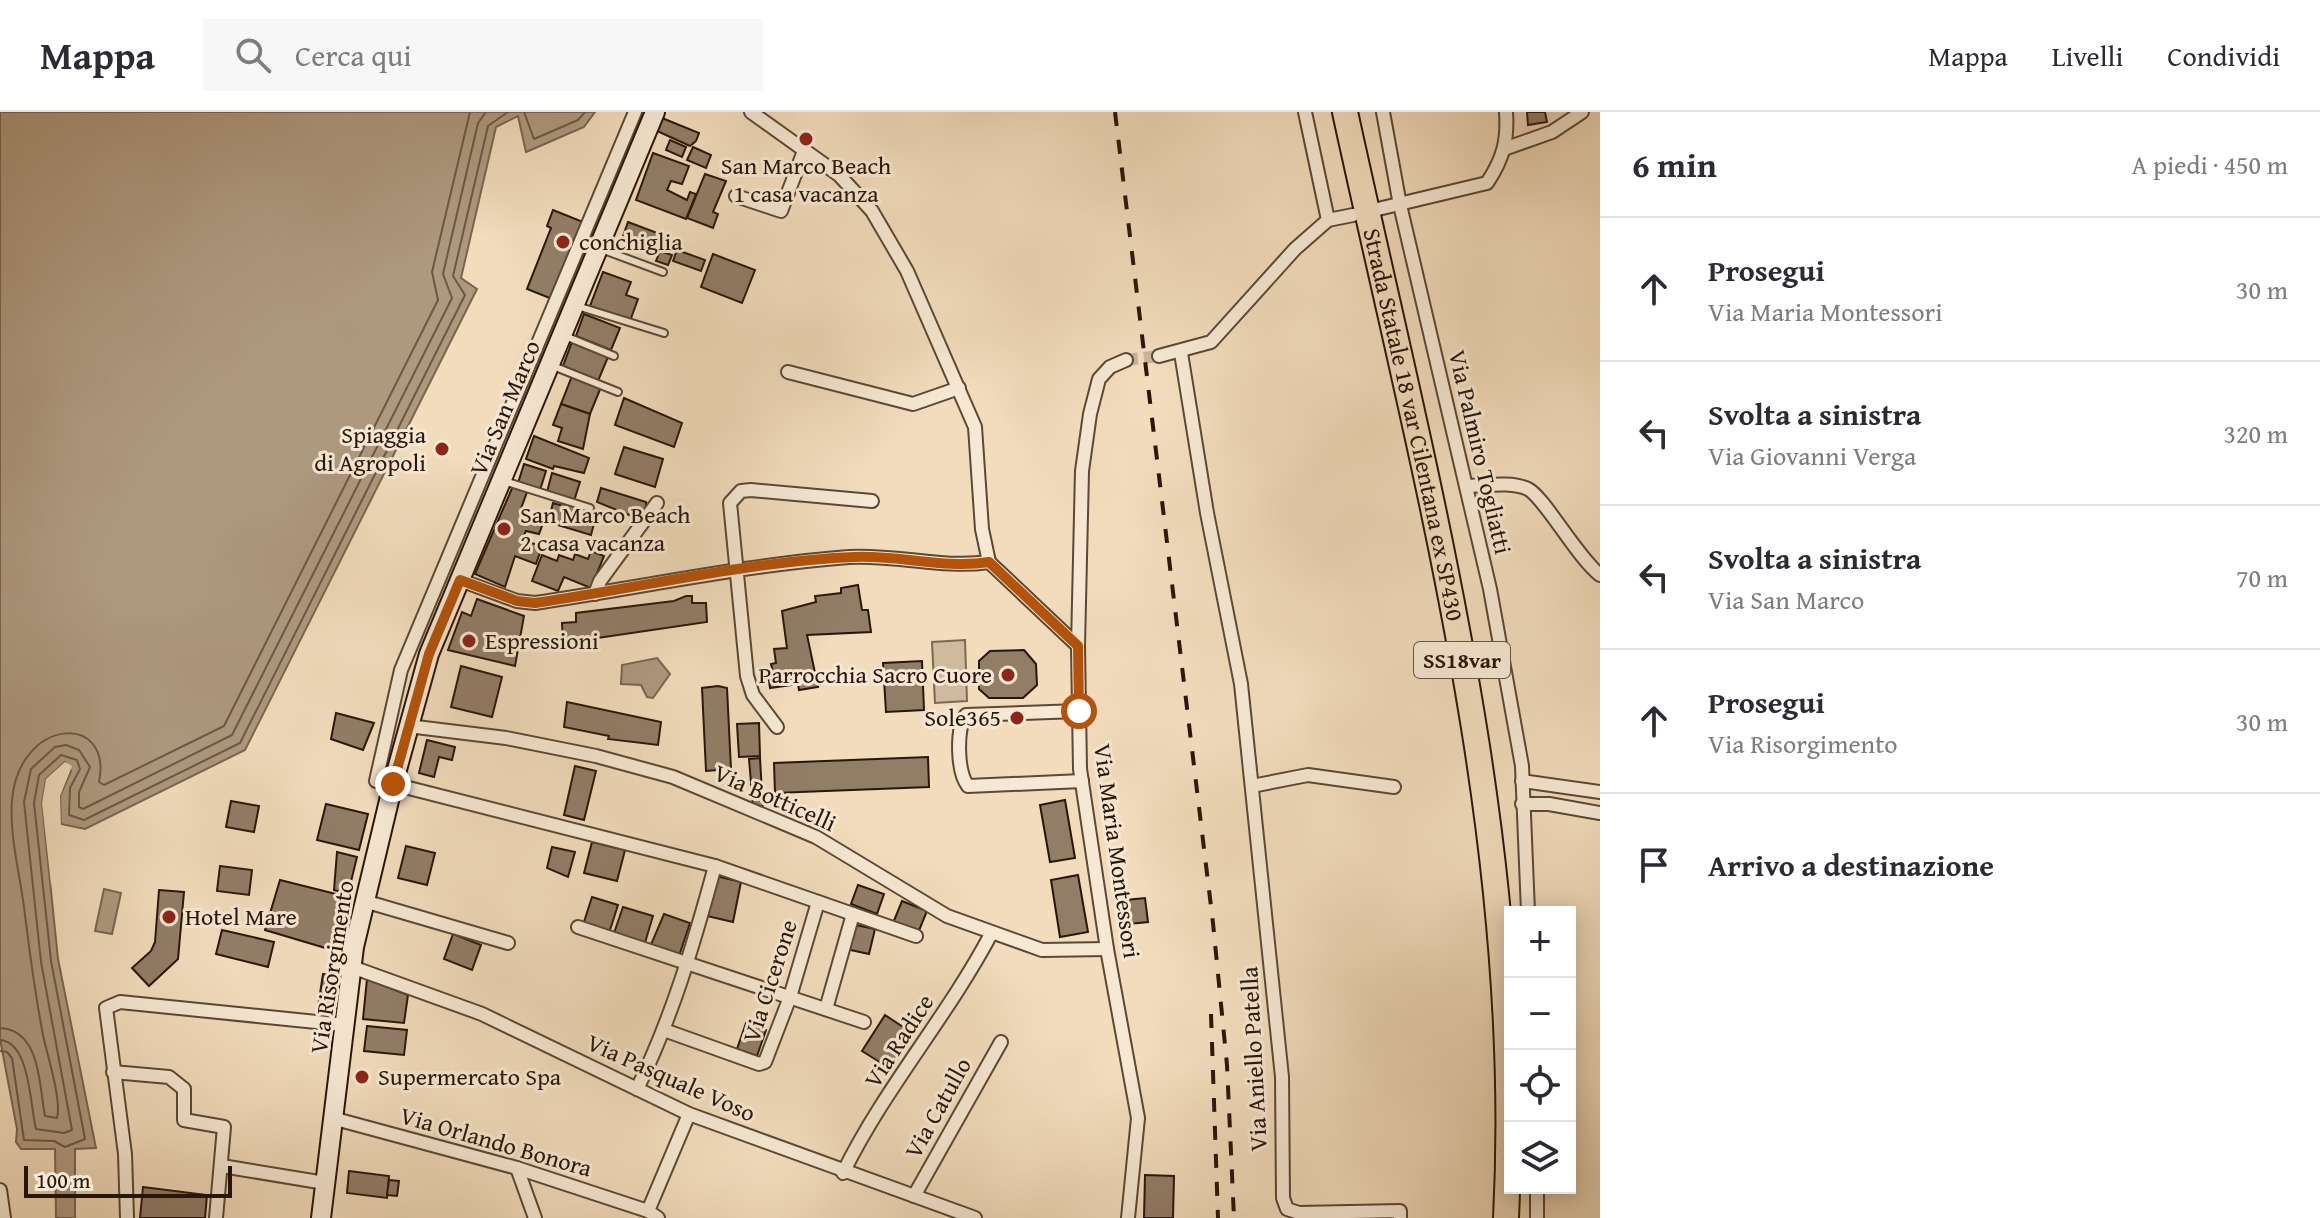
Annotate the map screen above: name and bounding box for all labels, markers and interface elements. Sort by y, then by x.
search box [203,19,763,91]
text: Mappa [40,27,155,83]
icon: search [231,33,275,77]
text: Cerca qui [295,33,412,77]
text: Mappa [1928,35,2008,76]
text: Livelli [2052,35,2123,76]
text: Condividi [2167,35,2280,76]
marker: San Marco Beach 1 casa vacanza [797,130,815,148]
text: 6 min [1632,140,1717,189]
text: A piedi · 450 m [2132,145,2288,184]
place label: San Marco Beach 1 casa vacanza [721,148,892,211]
place label: conchiglia [579,224,683,259]
street label: Strada Statale 18 var Cilentana ex SP430 [1354,225,1473,624]
marker: conchiglia [554,233,572,251]
text: Prosegui [1708,248,1825,292]
icon: ahead [1632,267,1676,311]
text: 30 m [2236,270,2288,309]
text: Via Maria Montessori [1708,292,1942,331]
street label: Via San Marco [460,335,549,481]
street label: Via Palmiro Togliatti [1440,346,1521,558]
text: Svolta a sinistra [1708,392,1921,436]
icon: left [1632,411,1676,455]
text: 320 m [2223,414,2288,453]
place label: Spiaggia di Agropoli [314,417,427,480]
text: Via Giovanni Verga [1708,436,1916,475]
marker: Spiaggia di Agropoli [433,440,451,458]
place label: San Marco Beach 2 casa vacanza [520,497,691,560]
marker: San Marco Beach 2 casa vacanza [495,520,513,538]
text: Svolta a sinistra [1708,536,1921,580]
icon: left [1632,555,1676,599]
text: 70 m [2236,558,2288,597]
text: Via San Marco [1708,580,1864,619]
place label: Espressioni [485,623,599,658]
marker: Espressioni [460,632,478,650]
road number: SS18var [1414,642,1510,678]
place label: Parrocchia Sacro Cuore [759,657,992,692]
marker: Parrocchia Sacro Cuore [999,666,1017,684]
text: Prosegui [1708,680,1825,724]
route start [1061,693,1097,729]
icon: ahead [1632,699,1676,743]
place label: Sole365 [924,700,1001,735]
text: 30 m [2236,702,2288,741]
marker: Sole365 [1008,709,1026,727]
text: Via Risorgimento [1708,724,1898,763]
street label: Via Maria Montessori [1085,741,1150,961]
street label: Via Botticelli [708,755,842,840]
route end [375,766,411,802]
icon: arrive [1632,843,1676,887]
text: Arrivo a destinazione [1708,843,1994,887]
street label: Via Risorgimento [301,878,362,1056]
place label: Hotel Mare [185,899,297,934]
map controls [1504,906,1576,1194]
button: + [1504,906,1576,978]
marker: Hotel Mare [160,908,178,926]
street label: Via Cicerone [733,915,806,1047]
street label: Via Aniello Patella [1231,965,1276,1152]
button: − [1504,978,1576,1050]
street label: Via Radice [855,987,942,1095]
street label: Via Pasquale Voso [581,1025,761,1130]
button: locate [1504,1050,1576,1122]
street label: Via Catullo [895,1051,980,1165]
place label: Supermercato Spa [378,1059,562,1094]
marker: Supermercato Spa [353,1068,371,1086]
street label: Via Orlando Bonora [396,1097,597,1186]
button: layers [1504,1122,1576,1194]
scale bar [24,1162,232,1198]
text: 100 m [36,1164,91,1196]

